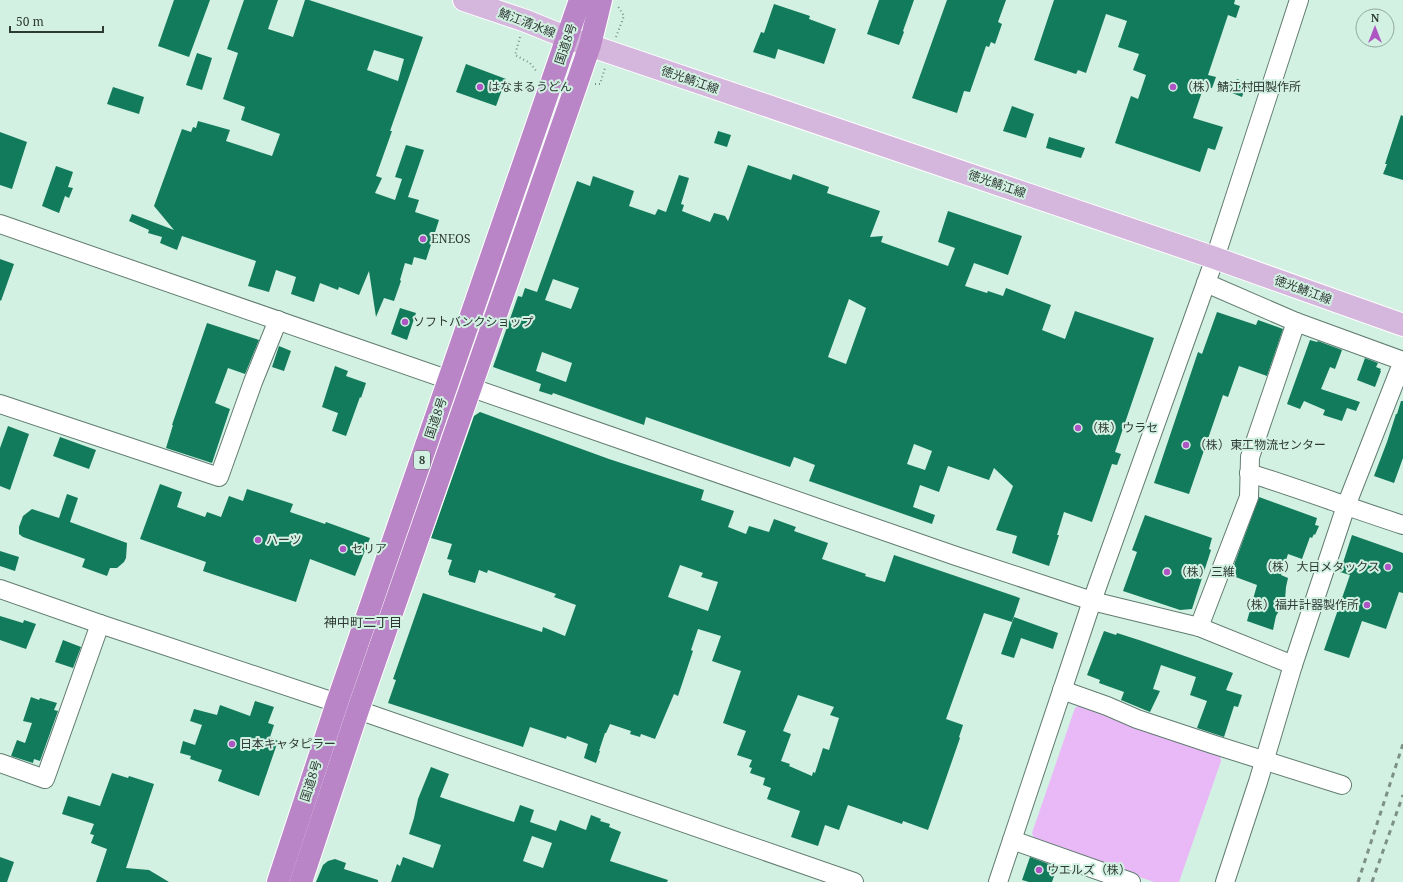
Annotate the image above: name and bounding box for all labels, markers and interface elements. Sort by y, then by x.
street label: 鯖江清水線 [496,4,558,41]
scale bar [10,8,103,34]
north arrow [1355,8,1395,48]
text: N [1371,10,1380,25]
text: 50 m [16,13,44,30]
street label: 国道8号 [551,21,581,67]
street label: 徳光鯖江線 [659,62,721,97]
place label: はなまるうどん [488,78,572,95]
place label: （株）鯖江村田製作所 [1181,78,1301,95]
marker: はなまるうどん [475,82,485,92]
marker: （株）鯖江村田製作所 [1168,82,1178,92]
street label: 徳光鯖江線 [966,166,1028,201]
place label: ENEOS [431,230,471,247]
marker: ENEOS [418,234,428,244]
street label: 徳光鯖江線 [1272,271,1334,308]
place label: ソフトバンクショップ [413,313,534,330]
marker: ソフトバンクショップ [400,317,410,327]
street label: 国道8号 [421,395,451,441]
place label: （株）ウラセ [1086,419,1158,436]
marker: （株）ウラセ [1073,423,1083,433]
place label: （株）東工物流センター [1194,436,1326,453]
marker: （株）東工物流センター [1181,440,1191,450]
road number: 8 [414,451,430,469]
place label: ハーツ [266,531,302,548]
marker: ハーツ [253,535,263,545]
place label: セリア [351,540,387,557]
marker: セリア [338,544,348,554]
place label: （株）大日メタックス [1260,558,1380,575]
marker: （株）大日メタックス [1383,562,1393,572]
place label: （株）三維 [1175,563,1235,580]
marker: （株）三維 [1162,567,1172,577]
place label: （株）福井計器製作所 [1239,596,1359,613]
marker: （株）福井計器製作所 [1362,600,1372,610]
district label: 神中町二丁目 [324,613,402,631]
place label: 日本キャタピラー [240,735,336,752]
marker: 日本キャタピラー [227,739,237,749]
street label: 国道8号 [296,758,325,804]
place label: ウエルズ（株） [1047,861,1131,878]
marker: ウエルズ（株） [1034,865,1044,875]

